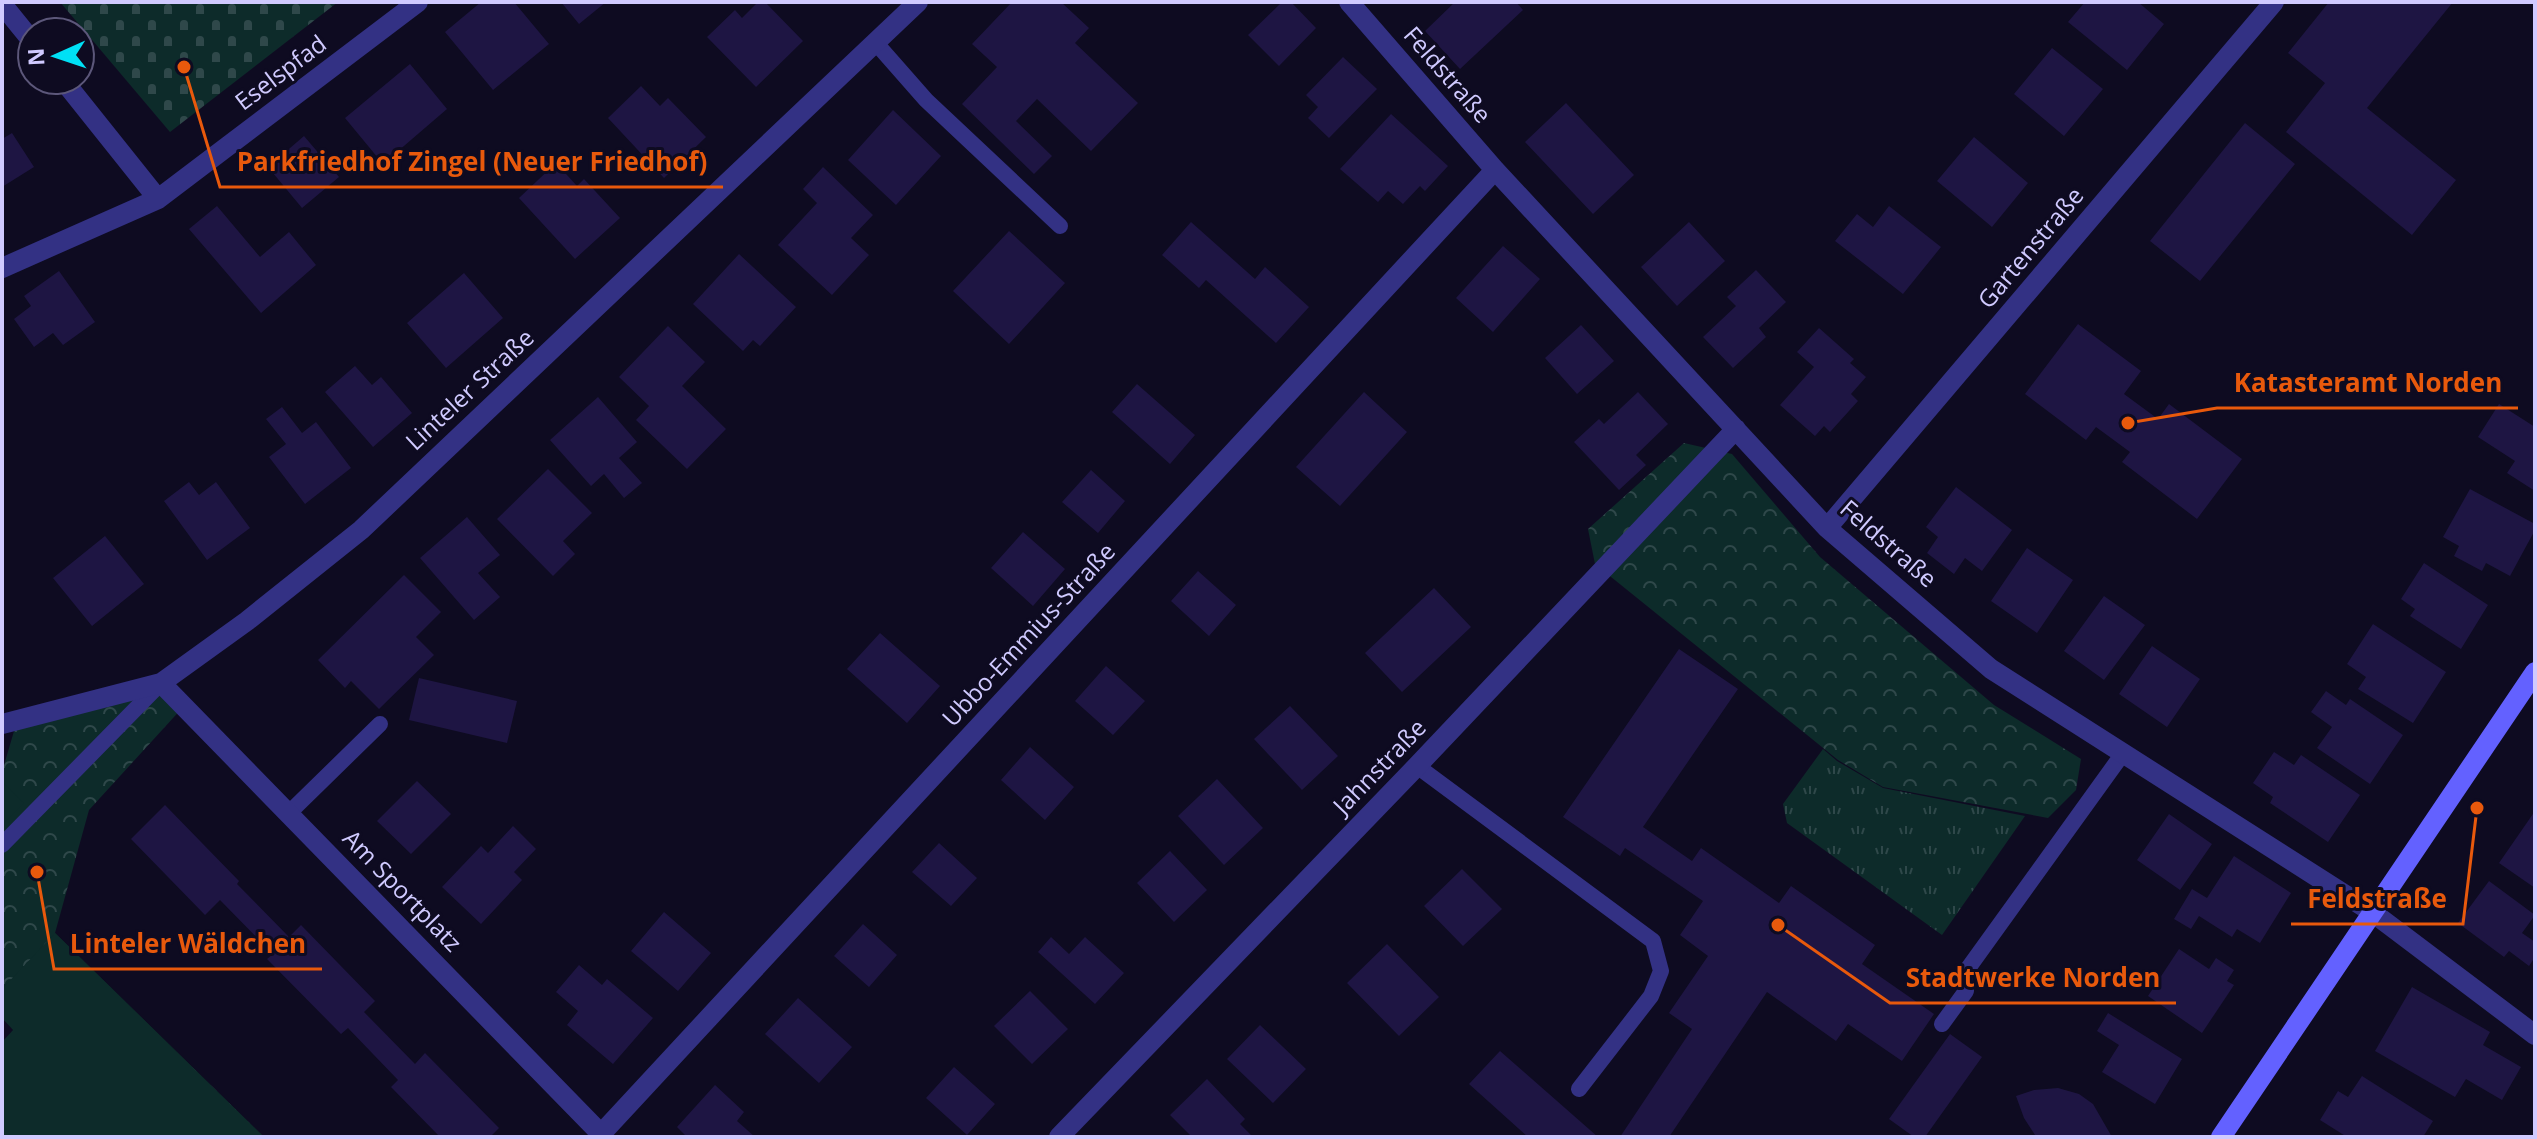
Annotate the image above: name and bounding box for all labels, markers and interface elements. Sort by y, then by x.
north arrow [16,16,96,96]
street label: Feldstraße [1397,19,1499,129]
street label: Eselspfad [228,27,333,117]
text: N [20,47,50,67]
callout: Parkfriedhof Zingel (Neuer Friedhof) [220,137,723,187]
text: Parkfriedhof Zingel (Neuer Friedhof) [237,143,707,179]
street label: Gartenstraße [1969,179,2090,315]
street label: Linteler Straße [398,321,540,457]
callout: Katasteramt Norden [2217,358,2518,408]
text: Katasteramt Norden [2234,364,2502,400]
street label: Feldstraße [1834,492,1944,594]
street label: Ubbo-Emmius-Straße [934,535,1122,733]
street label: Jahnstraße [1324,711,1433,822]
street label: Am Sportplatz [336,822,470,958]
callout: Feldstraße [2291,874,2463,924]
text: Feldstraße [2307,880,2447,916]
callout: Linteler Wäldchen [54,919,322,969]
text: Linteler Wäldchen [70,925,306,961]
callout: Stadtwerke Norden [1890,953,2176,1003]
text: Stadtwerke Norden [1906,959,2160,995]

